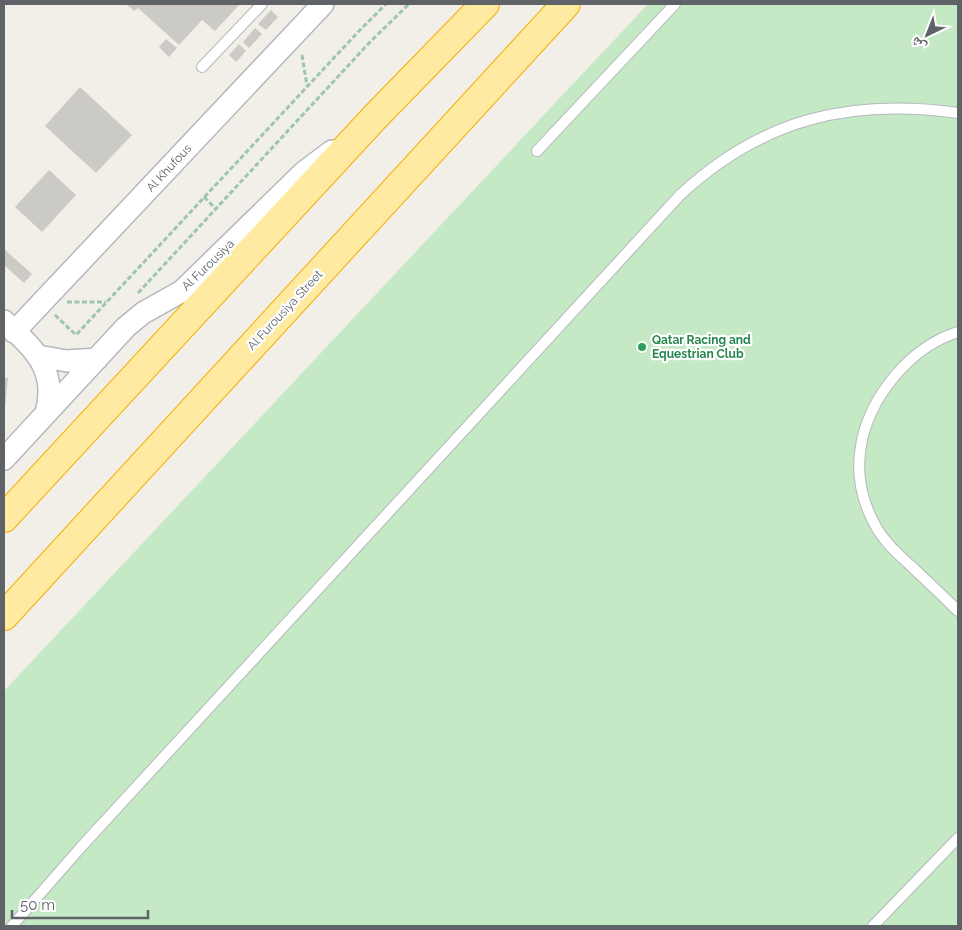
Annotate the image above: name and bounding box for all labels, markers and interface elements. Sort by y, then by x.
north arrow [902,10,952,60]
text: ش [907,33,930,55]
street label: Al Khufous [144,141,195,195]
street label: Al Furousiya [179,237,237,293]
street label: Al Furousiya Street [244,267,326,353]
place label: Qatar Racing and Equestrian Club [652,333,751,361]
marker: Qatar Racing and Equestrian Club [636,341,648,353]
scale bar [12,888,149,920]
text: 50 m [20,896,55,914]

